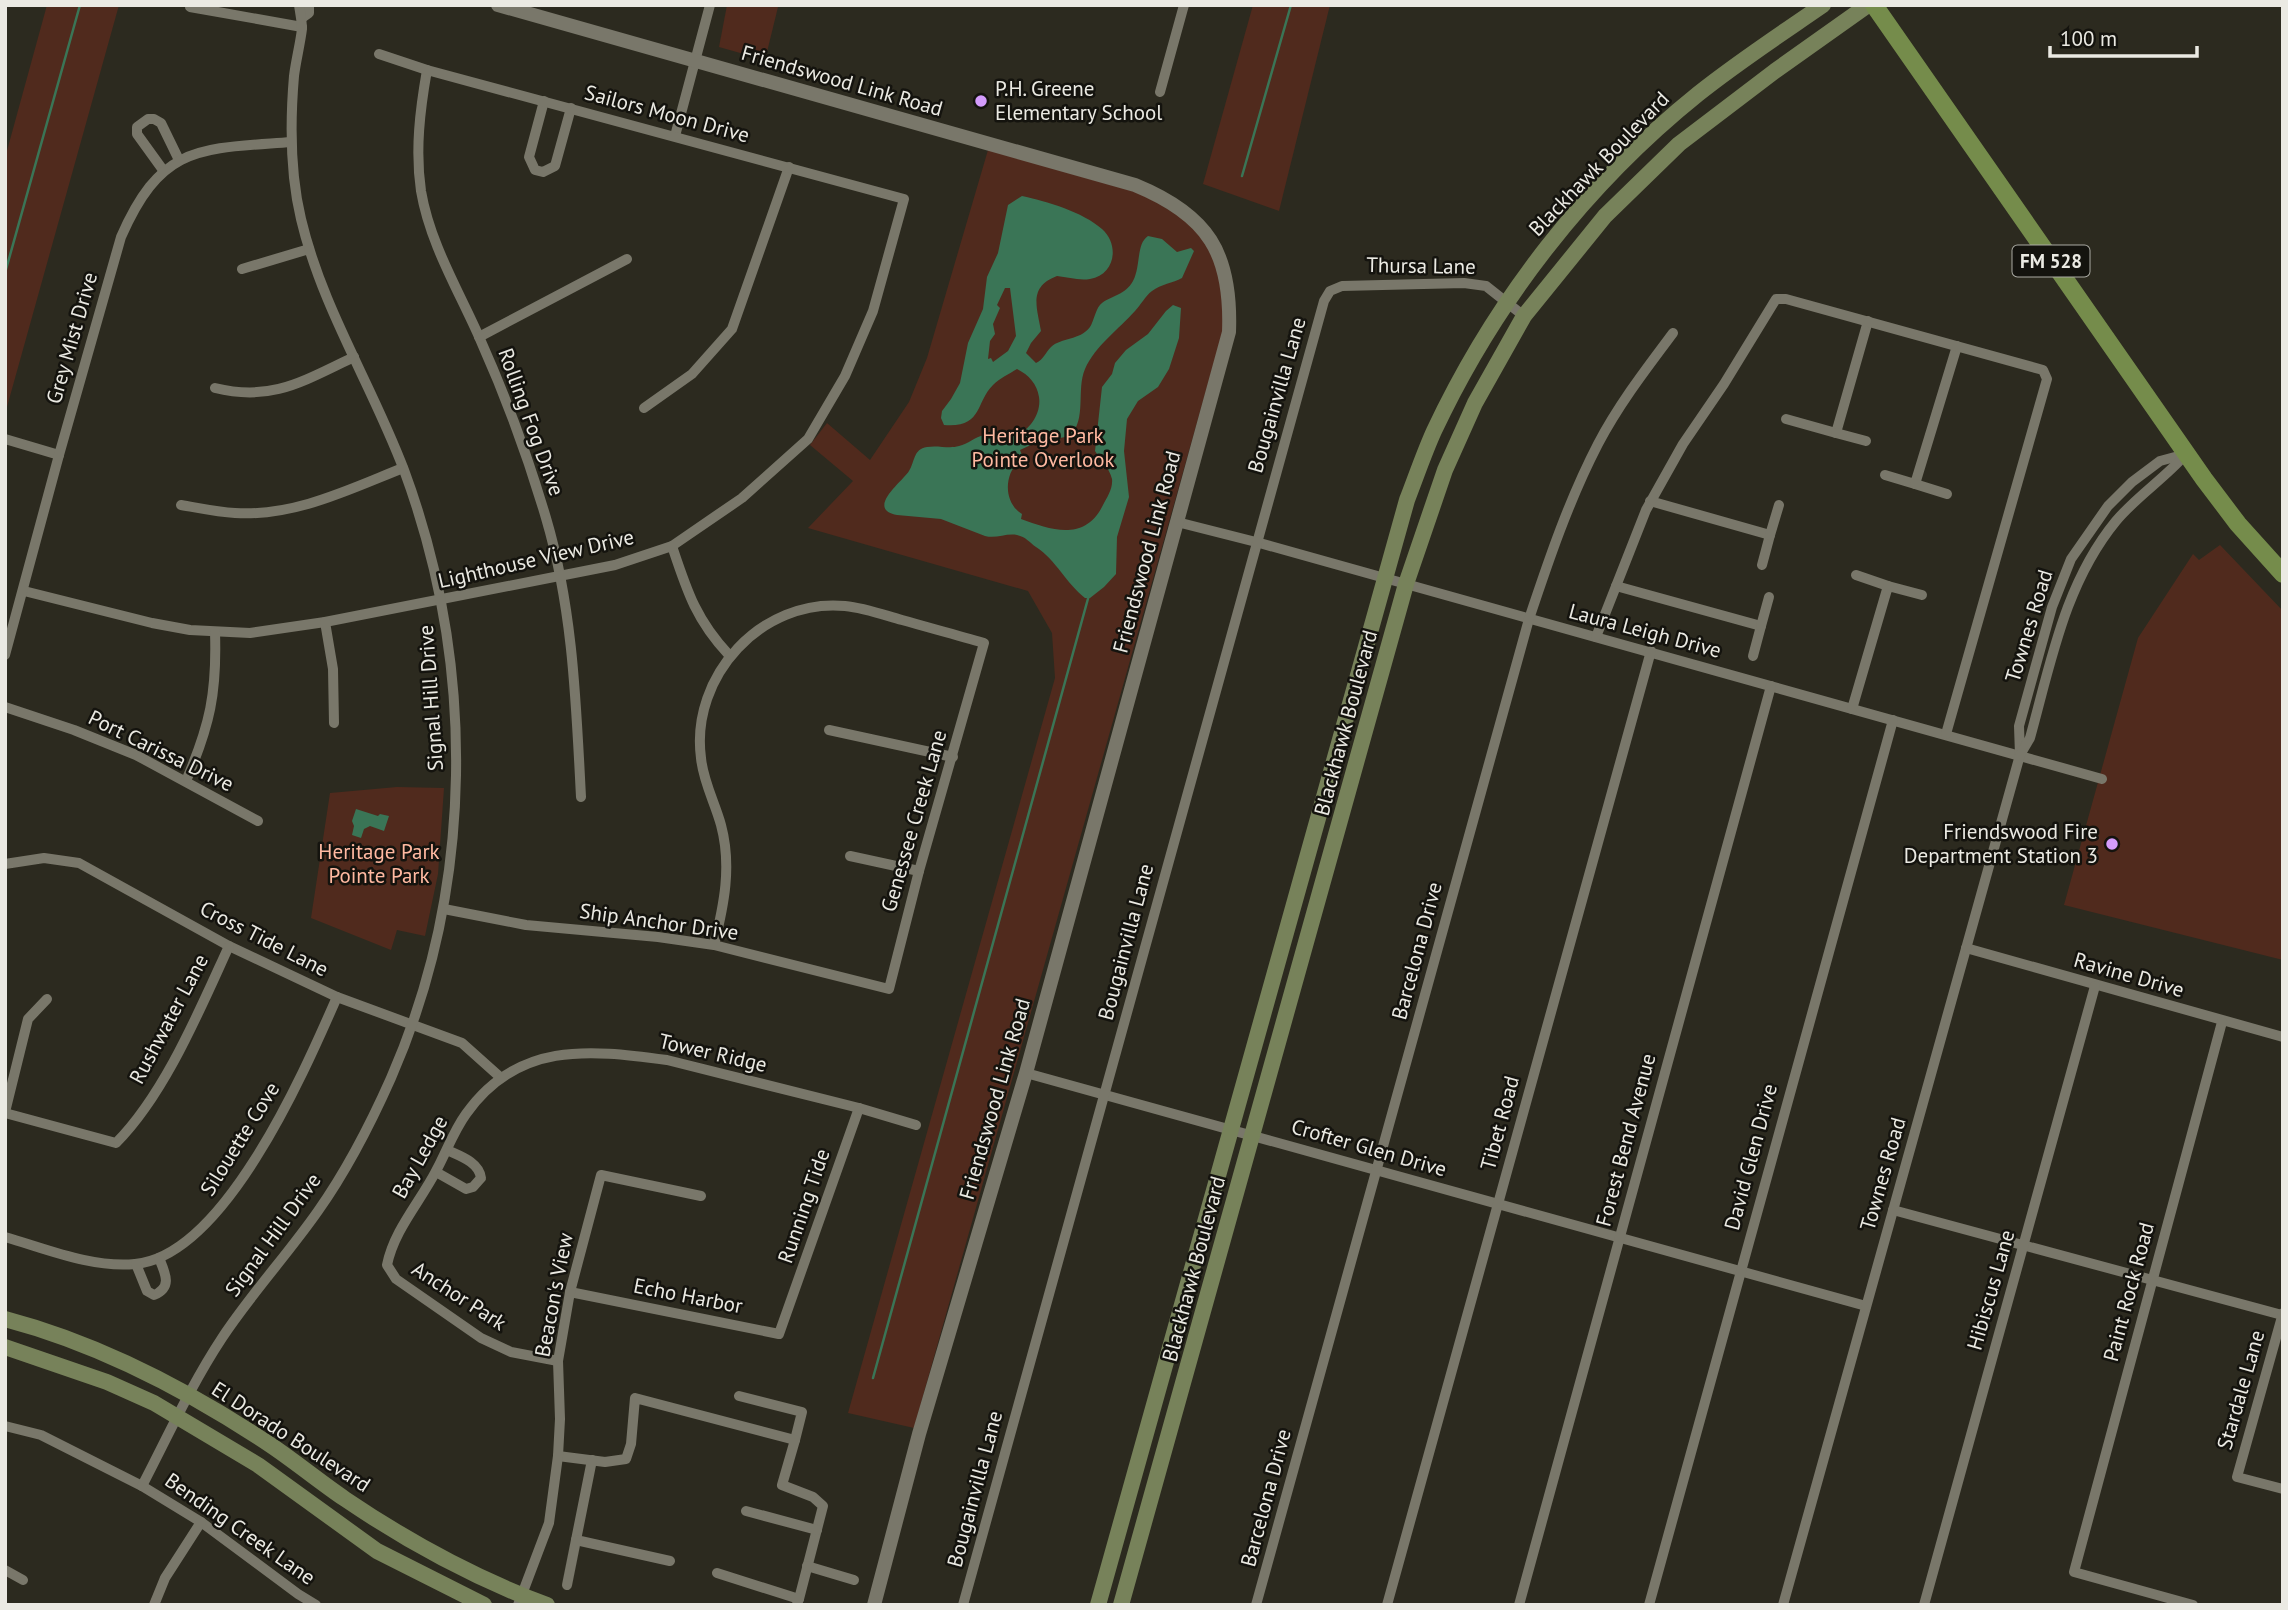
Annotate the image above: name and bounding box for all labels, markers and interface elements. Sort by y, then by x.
scale bar [2050,14,2197,58]
text: 100 m [2060,25,2117,52]
street label: Friendswood Link Road [738,39,946,122]
place label: P.H. Greene Elementary School [995,75,1162,126]
street label: Sailors Moon Drive [582,79,752,148]
street label: Blackhawk Boulevard [1523,86,1675,242]
marker: P.H. Greene Elementary School [973,93,989,109]
road number: FM 528 [2012,246,2090,276]
street label: Thursa Lane [1366,251,1476,280]
street label: Grey Mist Drive [40,269,103,407]
street label: Bougainvilla Lane [1241,314,1312,476]
street label: Rolling Fog Drive [492,344,571,499]
park label: Heritage Park Pointe Overlook [972,422,1114,473]
street label: Friendswood Link Road [1107,448,1186,656]
street label: Lighthouse View Drive [435,523,637,594]
street label: Townes Road [1999,566,2058,686]
street label: Laura Leigh Drive [1566,597,1724,664]
street label: Signal Hill Drive [412,624,449,772]
street label: Blackhawk Boulevard [1308,627,1383,819]
street label: Port Carissa Drive [84,704,238,797]
street label: Genessee Creek Lane [875,727,952,915]
place label: Friendswood Fire Department Station 3 [1904,818,2098,869]
marker: Friendswood Fire Department Station 3 [2104,836,2120,852]
park label: Heritage Park Pointe Park [318,838,440,889]
street label: Bougainvilla Lane [1092,861,1159,1023]
street label: Barcelona Drive [1385,879,1448,1023]
street label: Cross Tide Lane [195,895,333,982]
street label: Ship Anchor Drive [578,897,740,946]
street label: Ravine Drive [2071,946,2187,1003]
street label: Rushwater Lane [123,949,214,1088]
street label: Friendswood Link Road [953,995,1036,1203]
street label: Tower Ridge [656,1027,770,1078]
street label: Forest Bend Avenue [1589,1051,1662,1229]
street label: Tibet Road [1474,1073,1525,1173]
street label: Silouette Cove [194,1077,285,1201]
street label: David Glen Drive [1718,1081,1783,1233]
street label: Bay Ledge [386,1110,453,1203]
street label: Crofter Glen Drive [1288,1112,1450,1183]
street label: Townes Road [1853,1114,1912,1234]
street label: Running Tide [771,1145,836,1267]
street label: Signal Hill Drive [219,1168,327,1302]
street label: Blackhawk Boulevard [1156,1173,1231,1365]
street label: Paint Rock Road [2097,1219,2160,1364]
street label: Hibiscus Lane [1960,1227,2021,1353]
street label: Beacon's View [528,1230,579,1359]
street label: Anchor Park [407,1255,512,1336]
street label: Echo Harbor [631,1272,745,1319]
street label: Stardale Lane [2211,1327,2270,1453]
street label: El Dorado Boulevard [207,1375,376,1498]
street label: Bougainvilla Lane [941,1408,1008,1570]
street label: Barcelona Drive [1234,1426,1297,1570]
street label: Bending Creek Lane [160,1467,321,1591]

